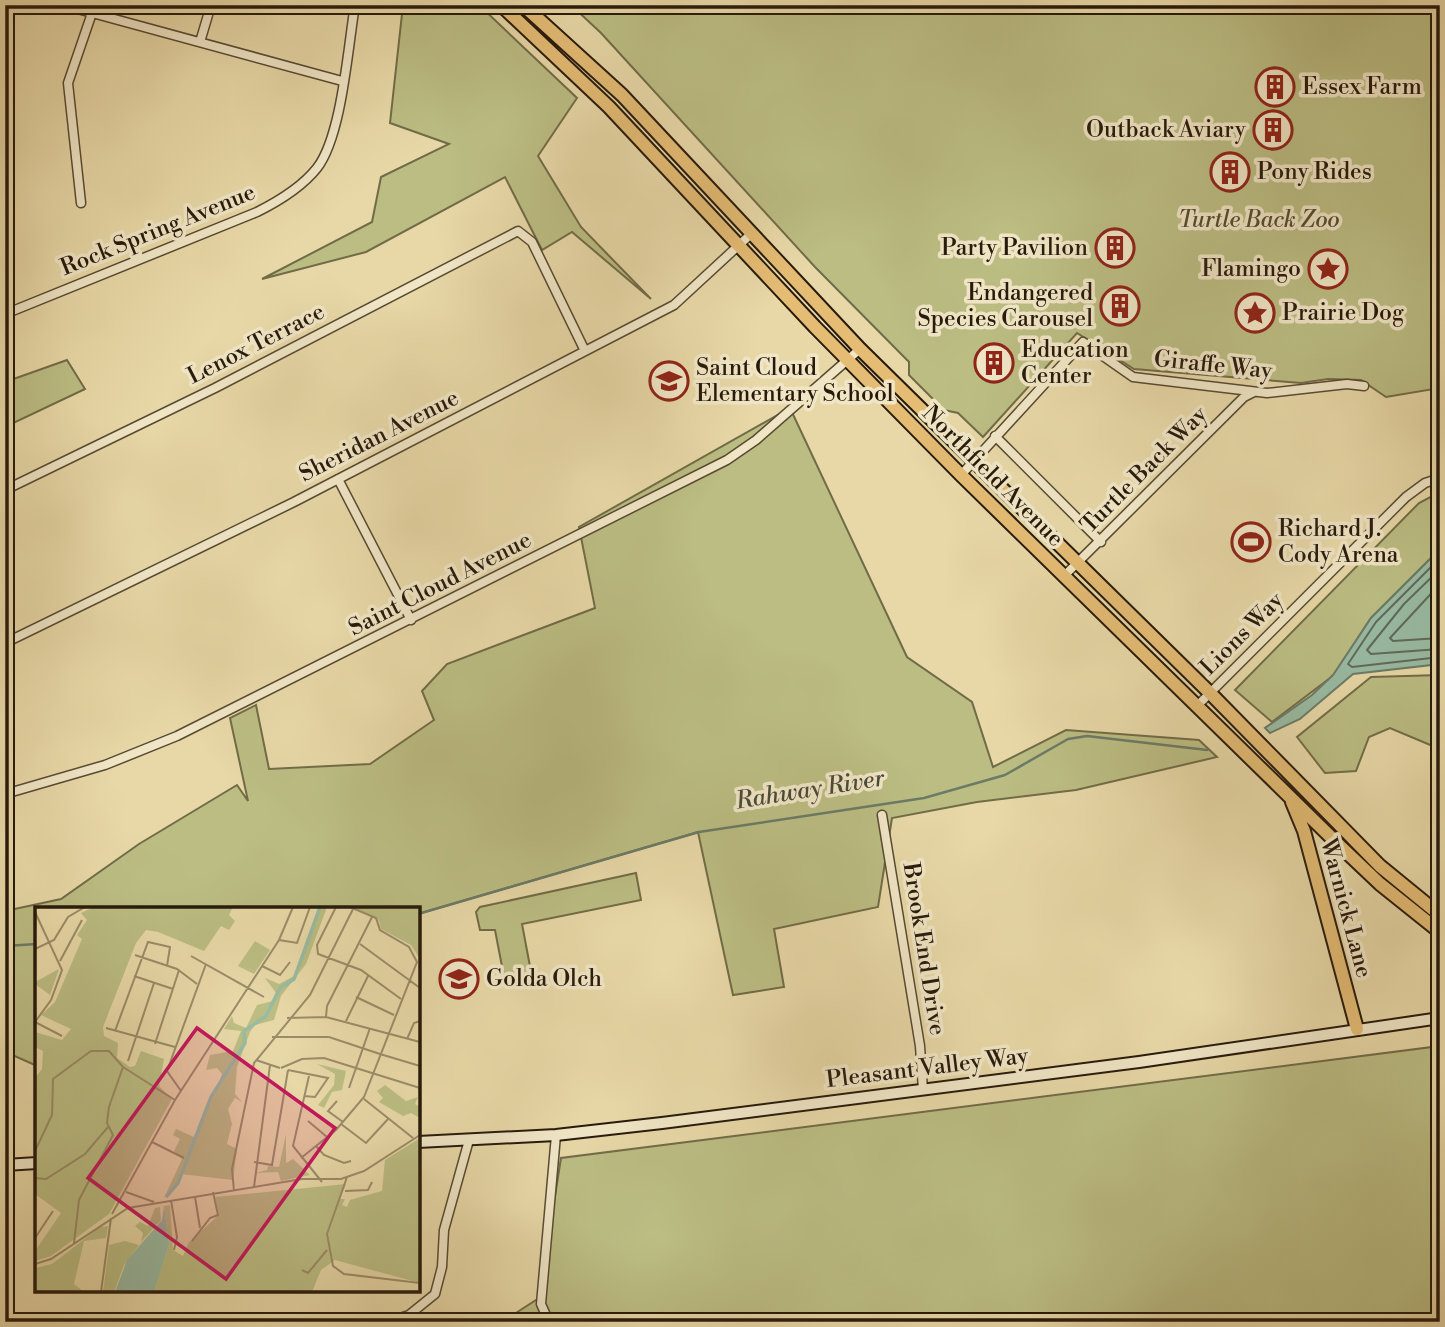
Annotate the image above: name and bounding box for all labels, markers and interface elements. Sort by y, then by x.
building icon: Essex Farm [1254,66,1296,108]
place label: Essex Farm [1302,73,1422,101]
building icon: Outback Aviary [1252,109,1294,151]
place label: Outback Aviary [1086,116,1247,144]
building icon: Pony Rides [1209,151,1251,193]
place label: Pony Rides [1257,158,1372,186]
street label: Rock Spring Avenue [56,178,260,282]
park label: Turtle Back Zoo [1178,206,1340,234]
building icon: Party Pavilion [1094,227,1136,269]
place label: Party Pavilion [941,234,1088,262]
place icon: Flamingo [1307,248,1349,290]
place label: Flamingo [1201,255,1301,283]
place label: Endangered Species Carousel [918,279,1093,333]
building icon: Endangered Species Carousel [1099,285,1141,327]
place icon: Prairie Dog [1234,292,1276,334]
street label: Lenox Terrace [183,297,329,391]
place label: Prairie Dog [1282,299,1404,327]
place label: Education Center [1021,336,1129,390]
building icon: Education Center [973,342,1015,384]
street label: Giraffe Way [1152,345,1274,385]
place label: Saint Cloud Elementary School [696,354,894,408]
school or university icon: Saint Cloud Elementary School [648,360,690,402]
street label: Sheridan Avenue [294,384,464,488]
street label: Northfield Avenue [916,399,1070,553]
street label: Turtle Back Way [1075,400,1214,539]
place label: Richard J. Cody Arena [1278,515,1399,569]
sports icon: Richard J. Cody Arena [1230,521,1272,563]
street label: Saint Cloud Avenue [344,526,536,642]
street label: Lions Way [1195,586,1290,681]
water label: Rahway River [733,763,887,817]
street label: Warnick Lane [1314,834,1378,981]
street label: Brook End Drive [896,860,951,1037]
inset map [35,907,420,1292]
school or university icon: Golda Olch [438,958,480,1000]
place label: Golda Olch [486,965,602,993]
street label: Pleasant Valley Way [824,1042,1030,1094]

